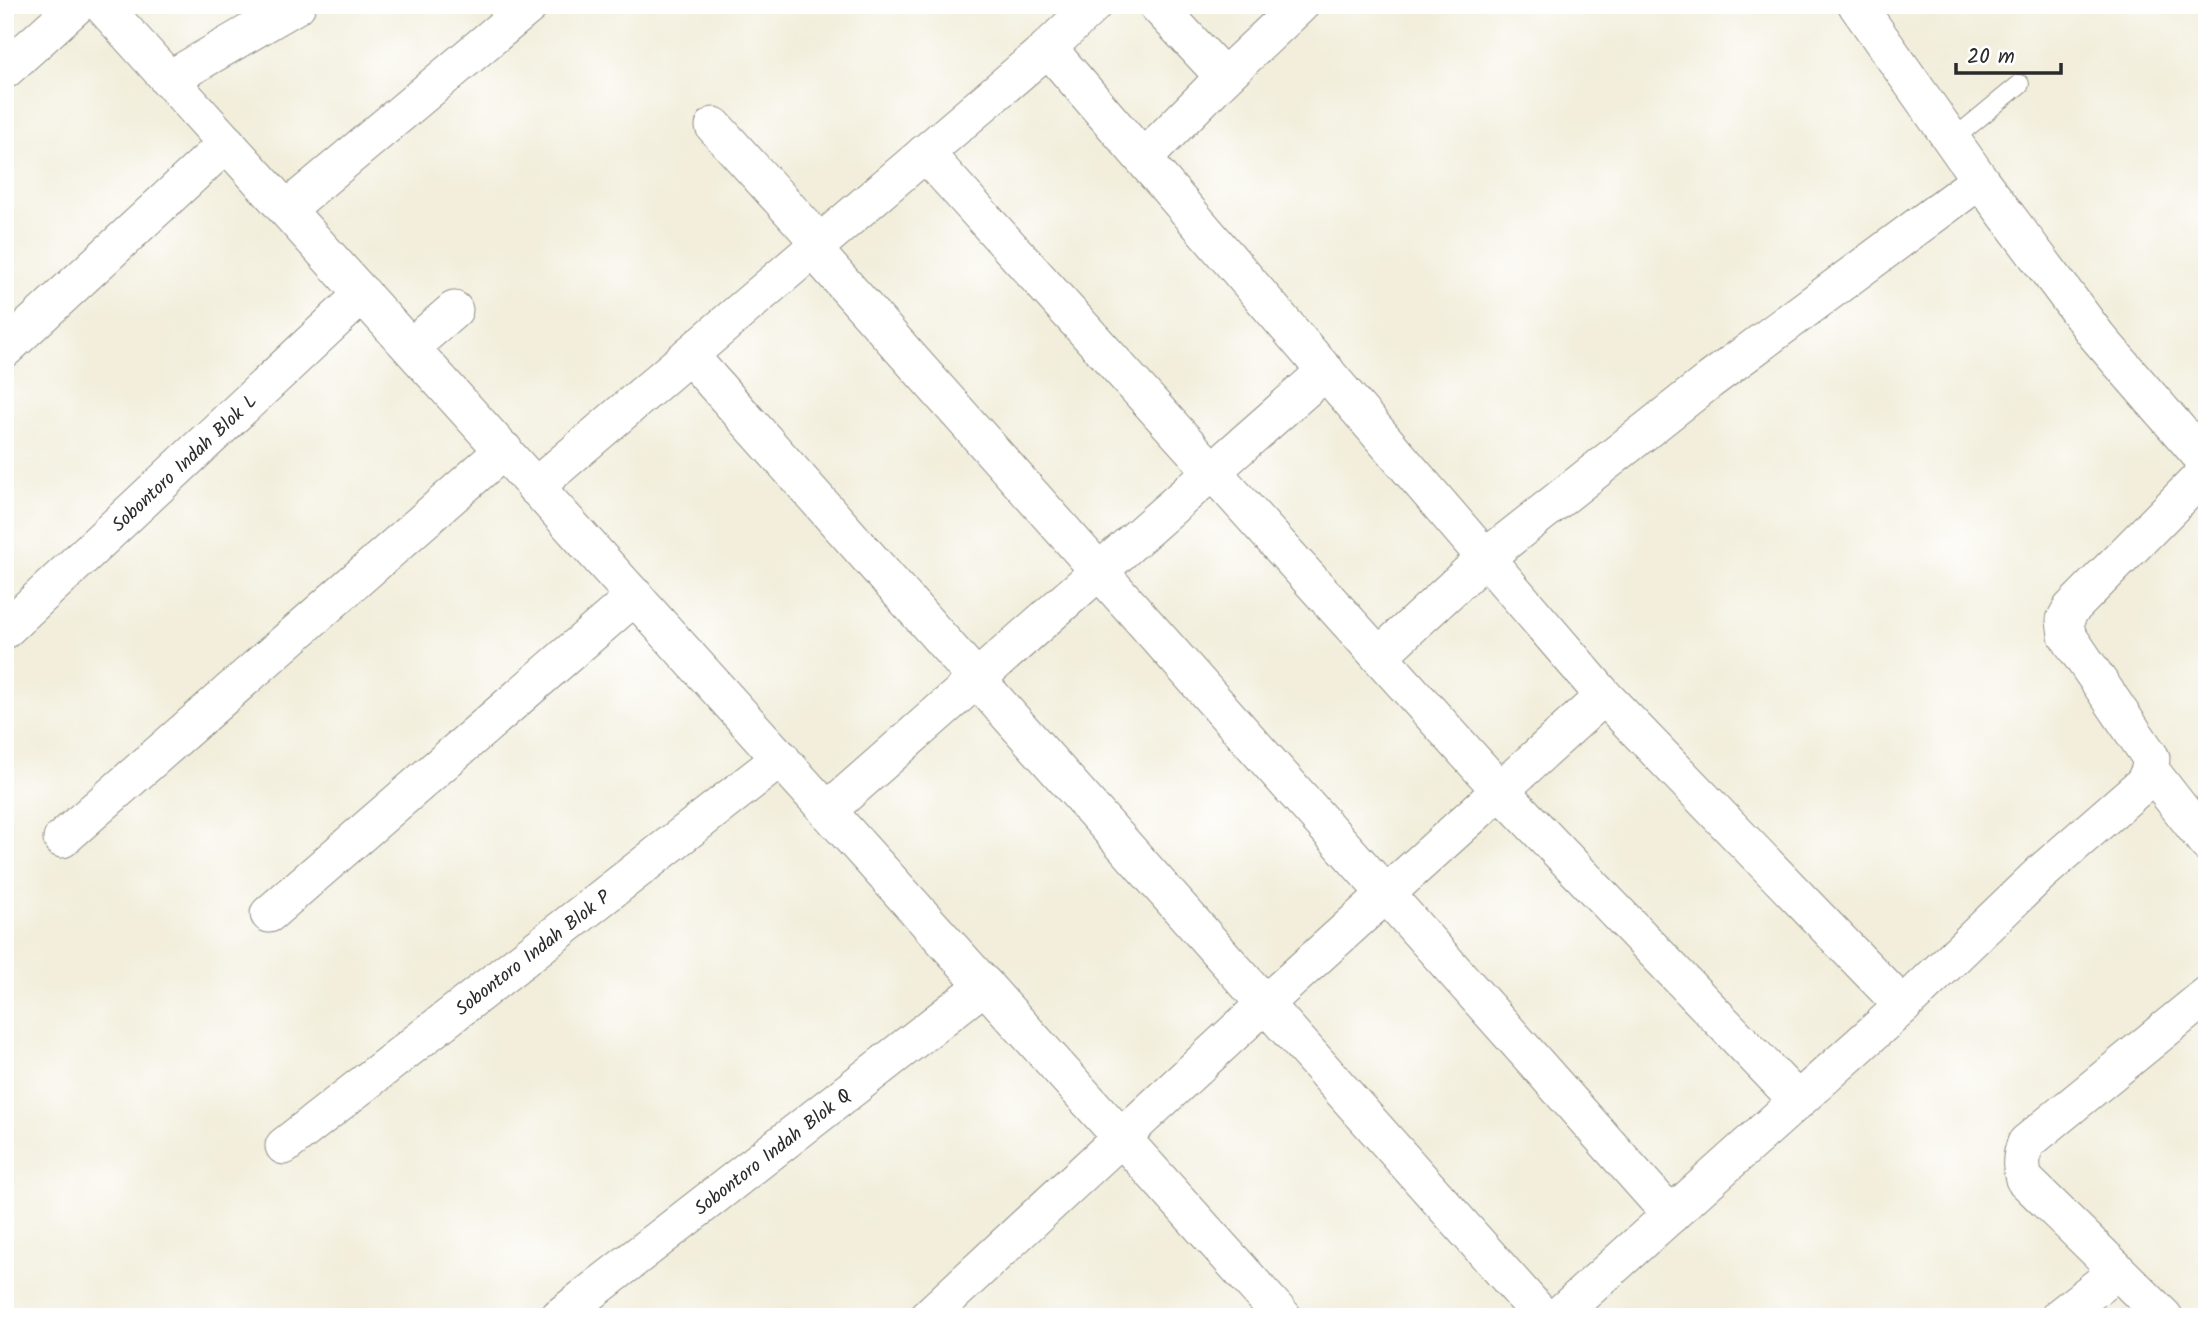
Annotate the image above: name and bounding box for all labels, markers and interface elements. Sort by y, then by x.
scale bar [1956,32,2062,76]
text: 20 m [1967,41,2015,74]
street label: Sobontoro Indah Blok L [105,388,265,540]
street label: Sobontoro Indah Blok P [449,883,618,1024]
street label: Sobontoro Indah Blok Q [688,1082,858,1224]

